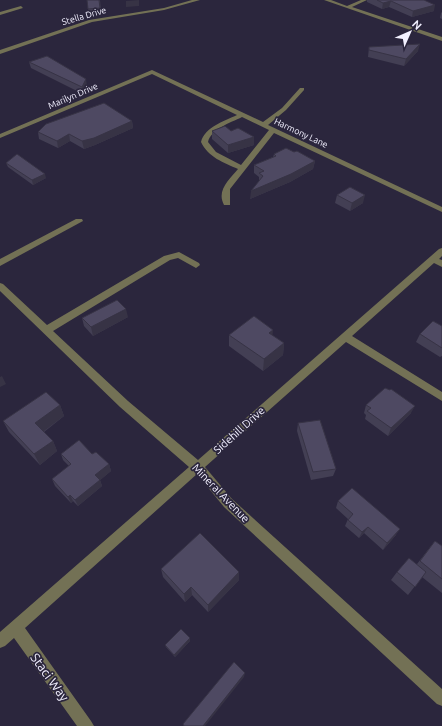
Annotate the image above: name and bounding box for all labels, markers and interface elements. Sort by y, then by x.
street label: Stella Drive [61,5,107,27]
north arrow [390,12,430,52]
text: N [410,18,424,32]
street label: Marilyn Drive [47,81,99,111]
street label: Harmony Lane [273,116,329,150]
street label: Sidehill Drive [211,404,267,456]
street label: Mineral Avenue [190,461,252,525]
street label: Staci Way [28,650,72,704]

